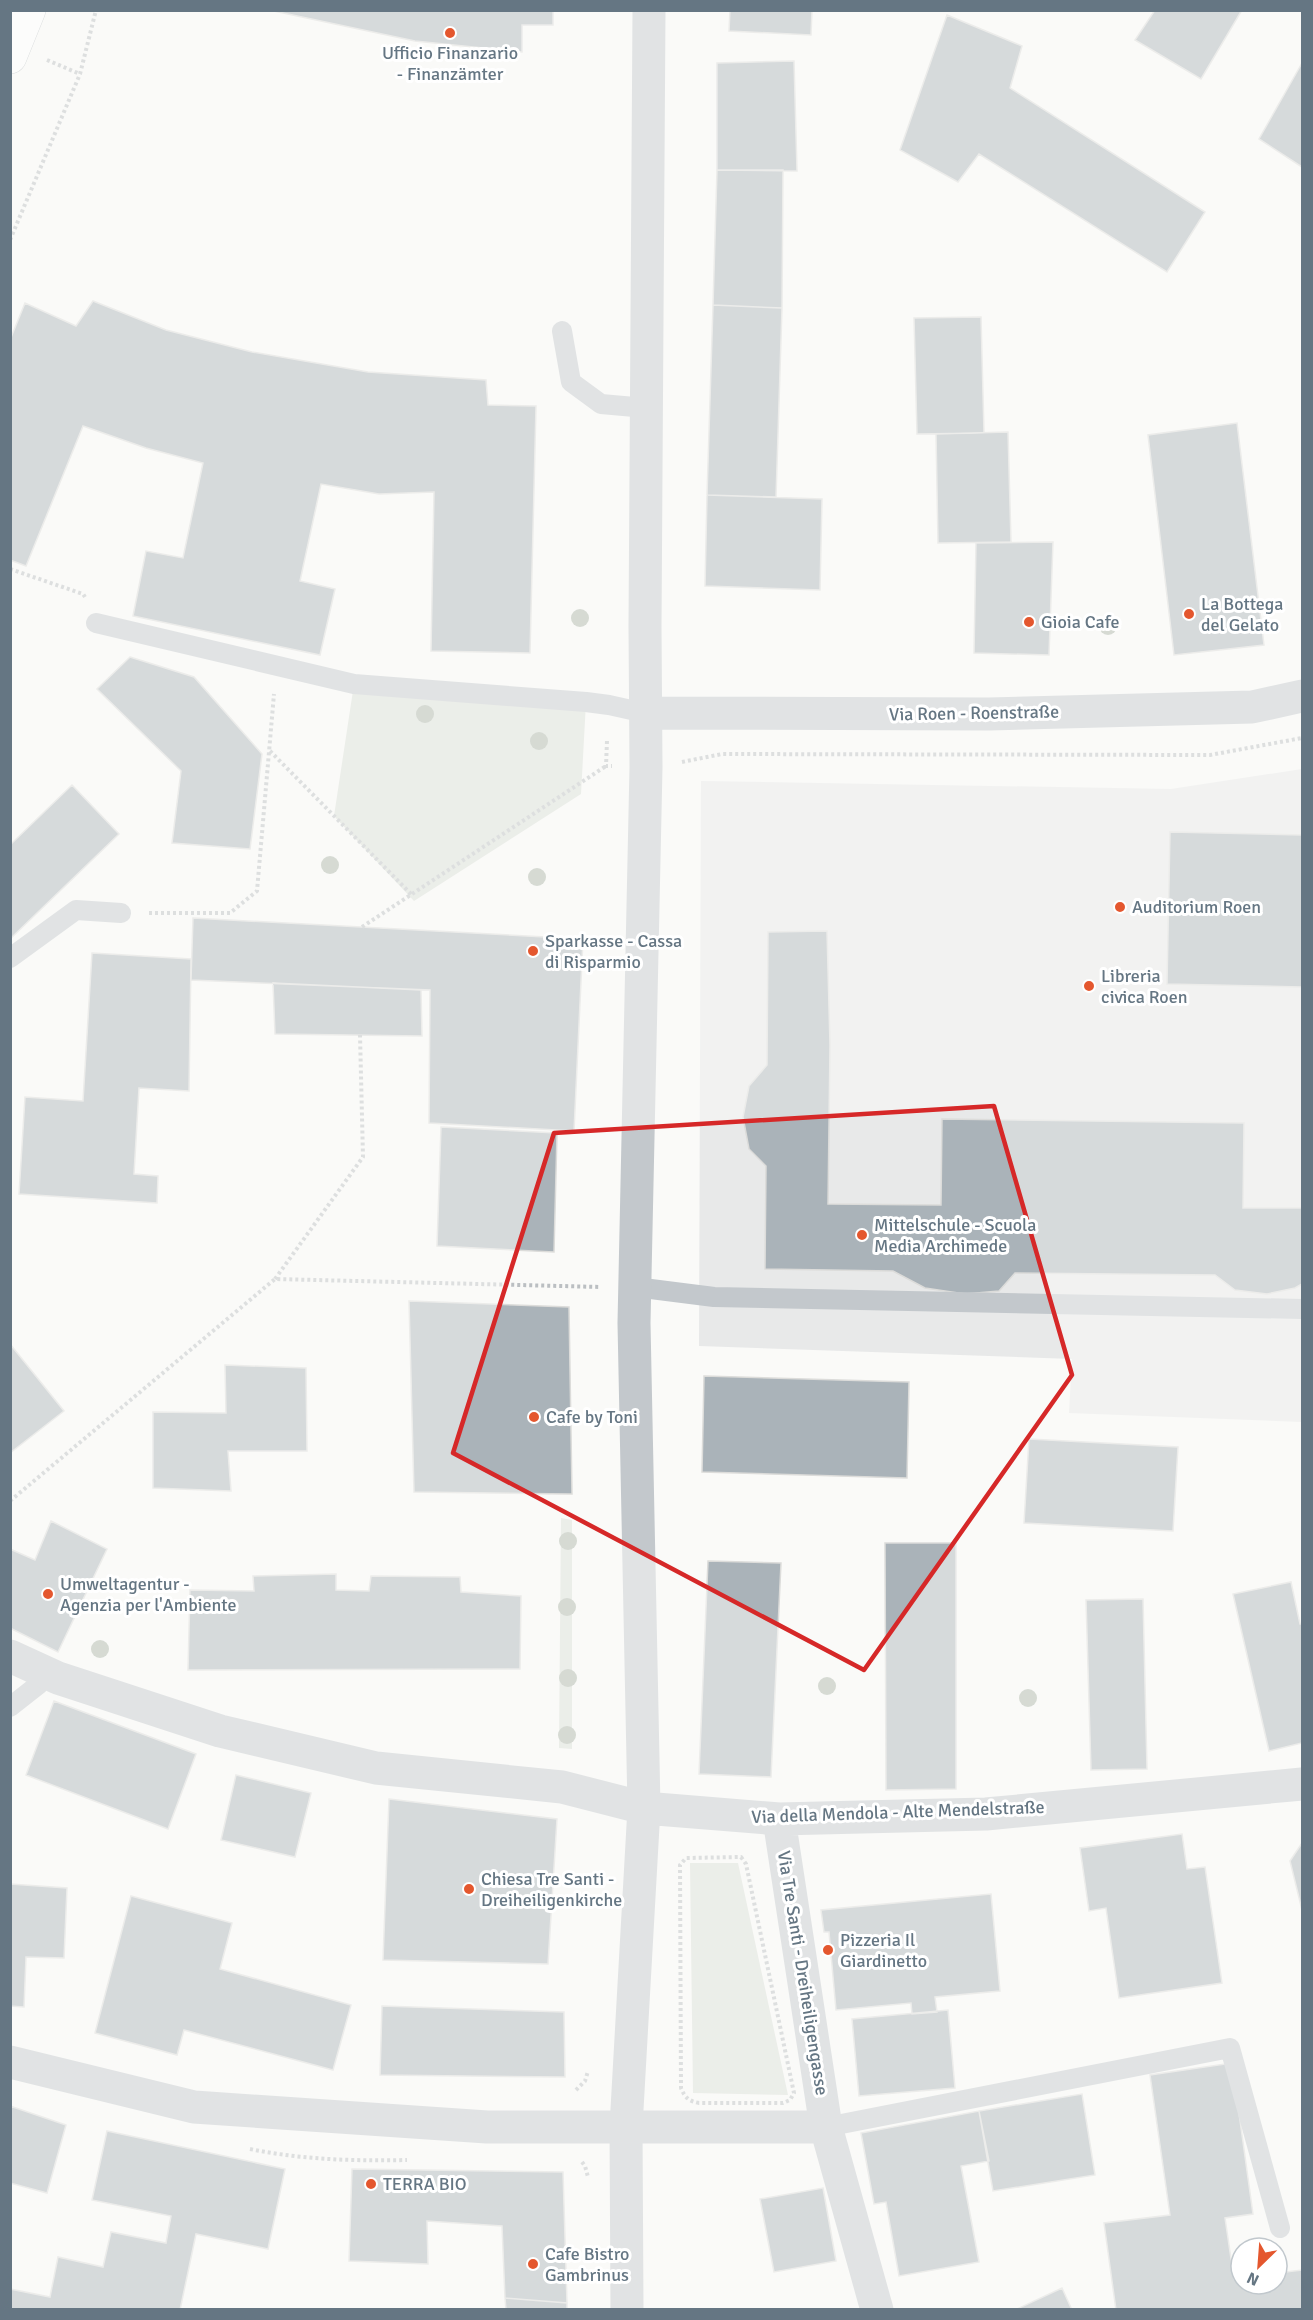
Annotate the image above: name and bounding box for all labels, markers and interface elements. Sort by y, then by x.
marker: Ufficio Finanzario - Finanzämter [443,26,457,40]
place label: Ufficio Finanzario - Finanzämter [382,42,518,85]
place label: La Bottega del Gelato [1201,593,1283,636]
marker: La Bottega del Gelato [1182,607,1196,621]
place label: Gioia Cafe [1041,611,1120,633]
marker: Gioia Cafe [1022,615,1036,629]
street label: Via Roen - Roenstraße [889,701,1059,725]
place label: Auditorium Roen [1132,896,1261,918]
marker: Auditorium Roen [1113,900,1127,914]
place label: Sparkasse - Cassa di Risparmio [545,930,682,973]
marker: Sparkasse - Cassa di Risparmio [526,944,540,958]
place label: Libreria civica Roen [1101,965,1188,1008]
marker: Libreria civica Roen [1082,979,1096,993]
place label: Mittelschule - Scuola Media Archimede [874,1214,1036,1257]
marker: Mittelschule - Scuola Media Archimede [855,1228,869,1242]
place label: Cafe by Toni [546,1406,638,1428]
marker: Cafe by Toni [527,1410,541,1424]
place label: Umweltagentur - Agenzia per l'Ambiente [60,1573,237,1616]
marker: Umweltagentur - Agenzia per l'Ambiente [41,1587,55,1601]
street label: Via della Mendola - Alte Mendelstraße [751,1796,1045,1828]
street label: Via Tre Santi - Dreiheiligengasse [773,1849,833,2097]
place label: Chiesa Tre Santi - Dreiheiligenkirche [481,1868,622,1911]
marker: Chiesa Tre Santi - Dreiheiligenkirche [462,1882,476,1896]
place label: Pizzeria Il Giardinetto [840,1929,927,1972]
marker: Pizzeria Il Giardinetto [821,1943,835,1957]
place label: TERRA BIO [383,2173,467,2195]
marker: TERRA BIO [364,2177,378,2191]
north arrow [1229,2236,1289,2296]
place label: Cafe Bistro Gambrinus [545,2243,629,2286]
marker: Cafe Bistro Gambrinus [526,2257,540,2271]
text: N [1244,2267,1262,2290]

